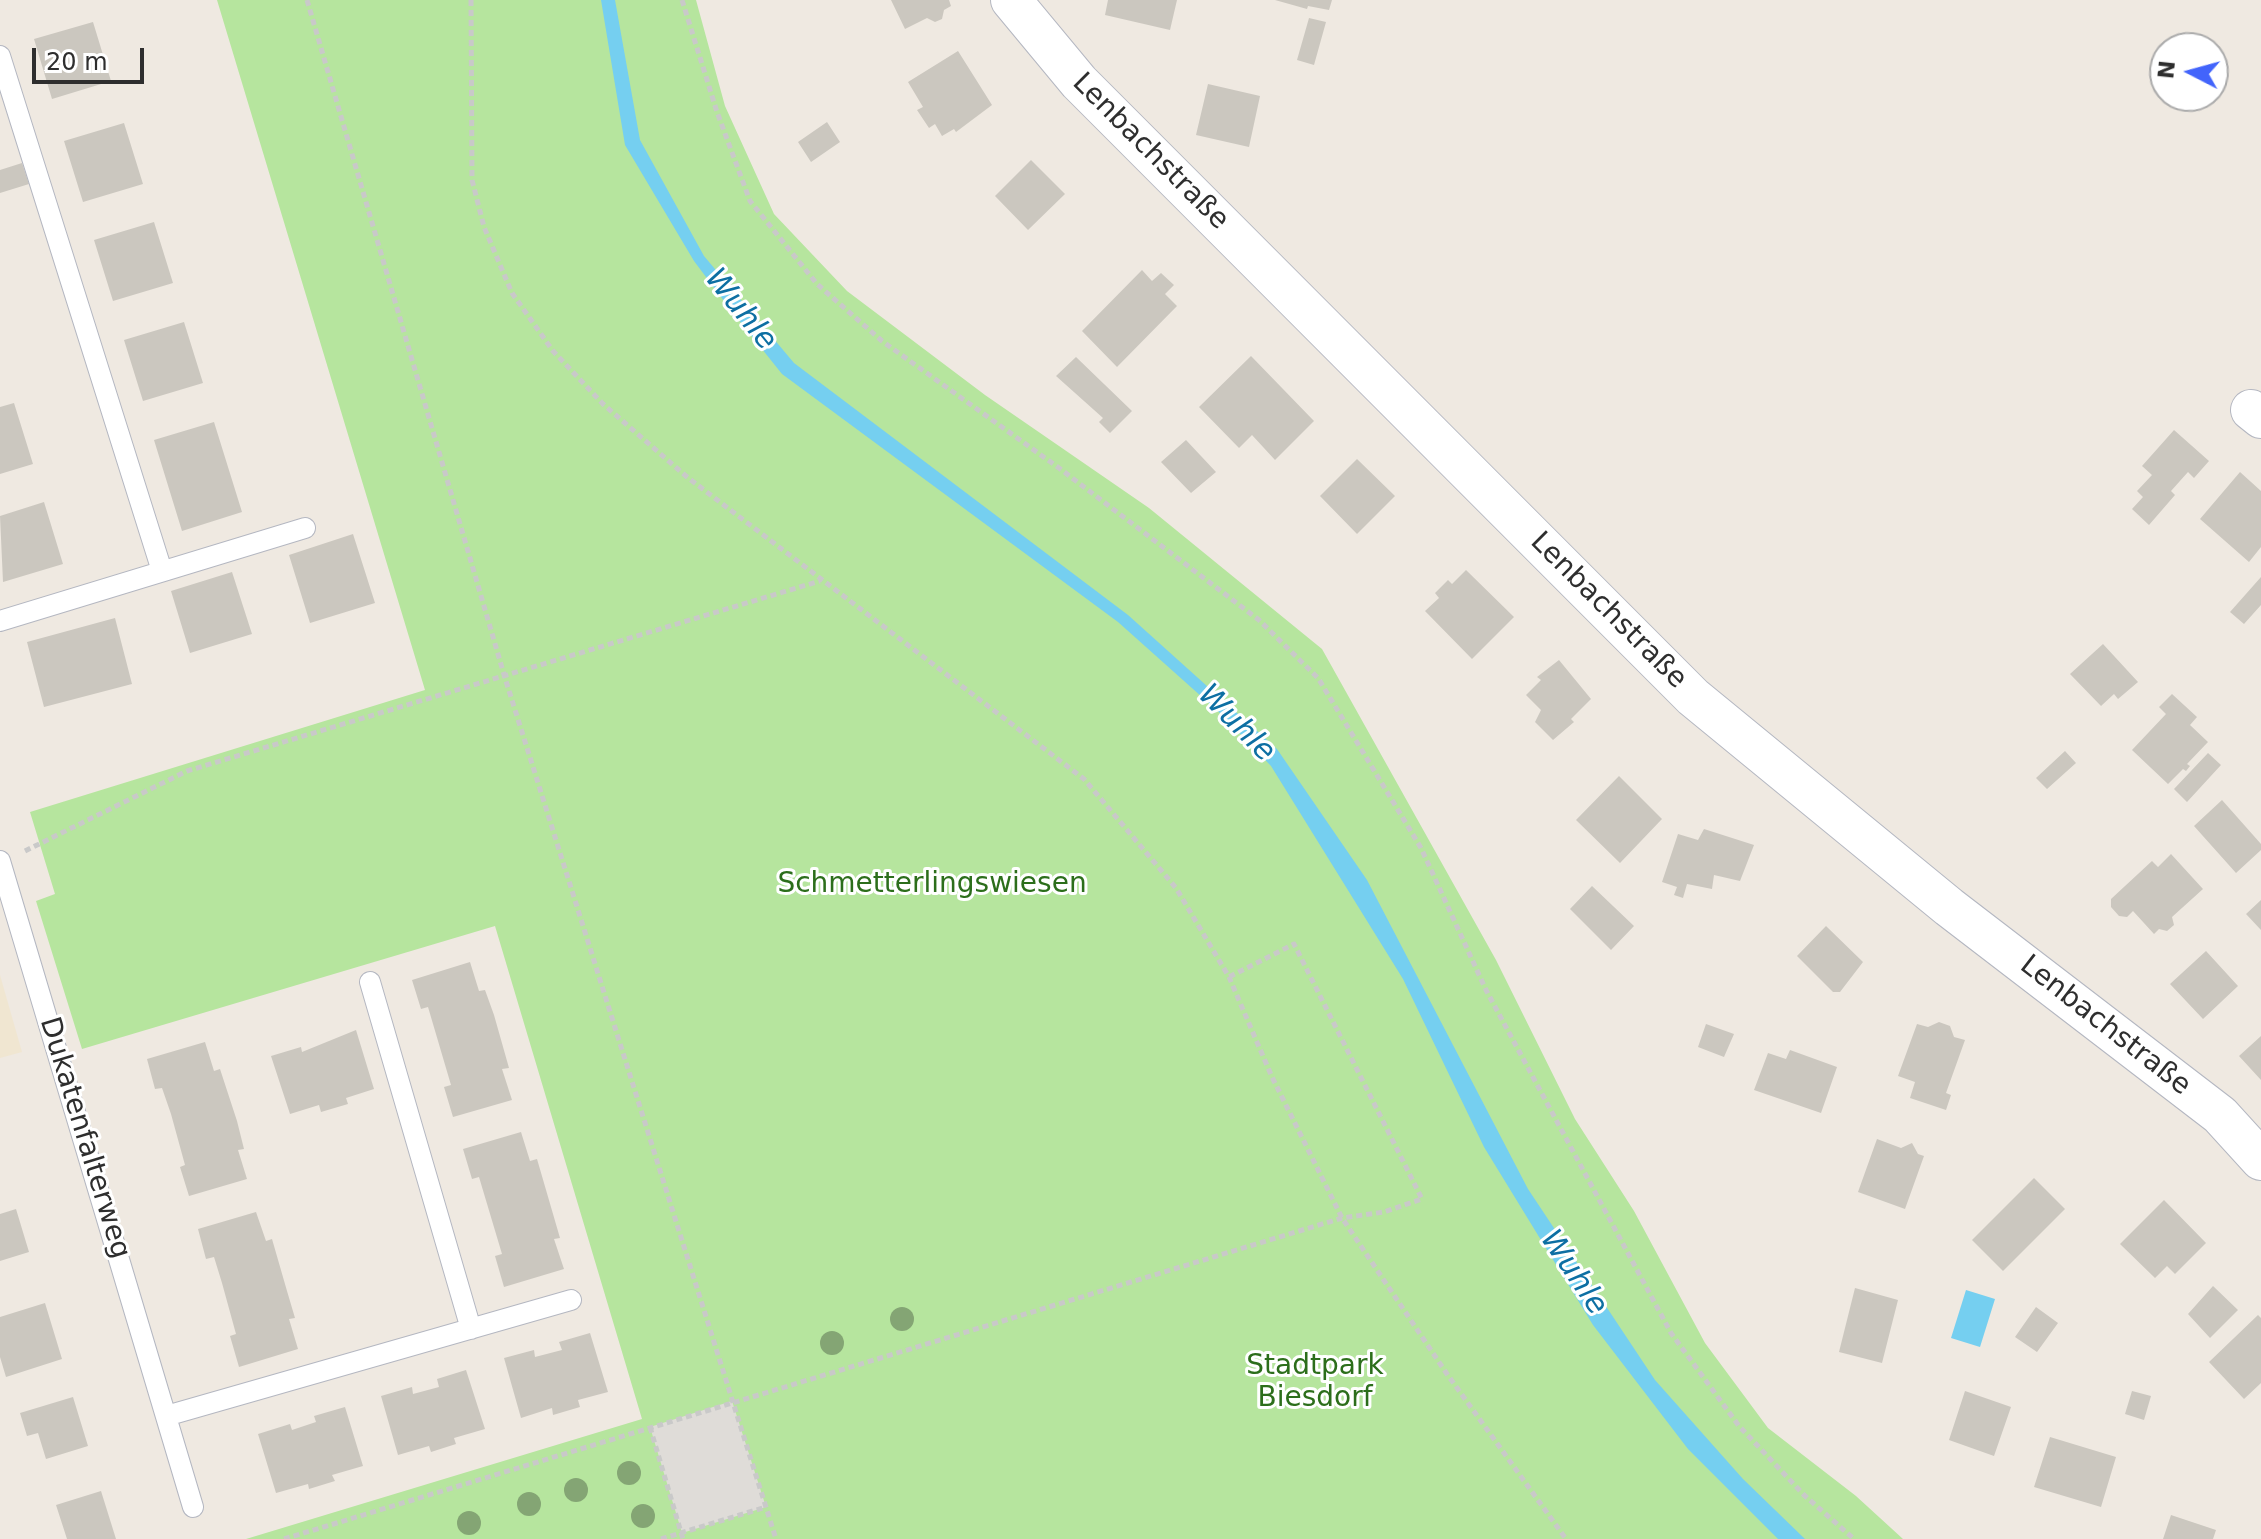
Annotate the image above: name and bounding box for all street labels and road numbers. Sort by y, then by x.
street label: Lenbachstraße [1065,67,1235,237]
street label: Lenbachstraße [1523,526,1693,696]
street label: Lenbachstraße [2013,949,2197,1103]
street label: Dukatenfalterweg [31,1013,137,1263]

